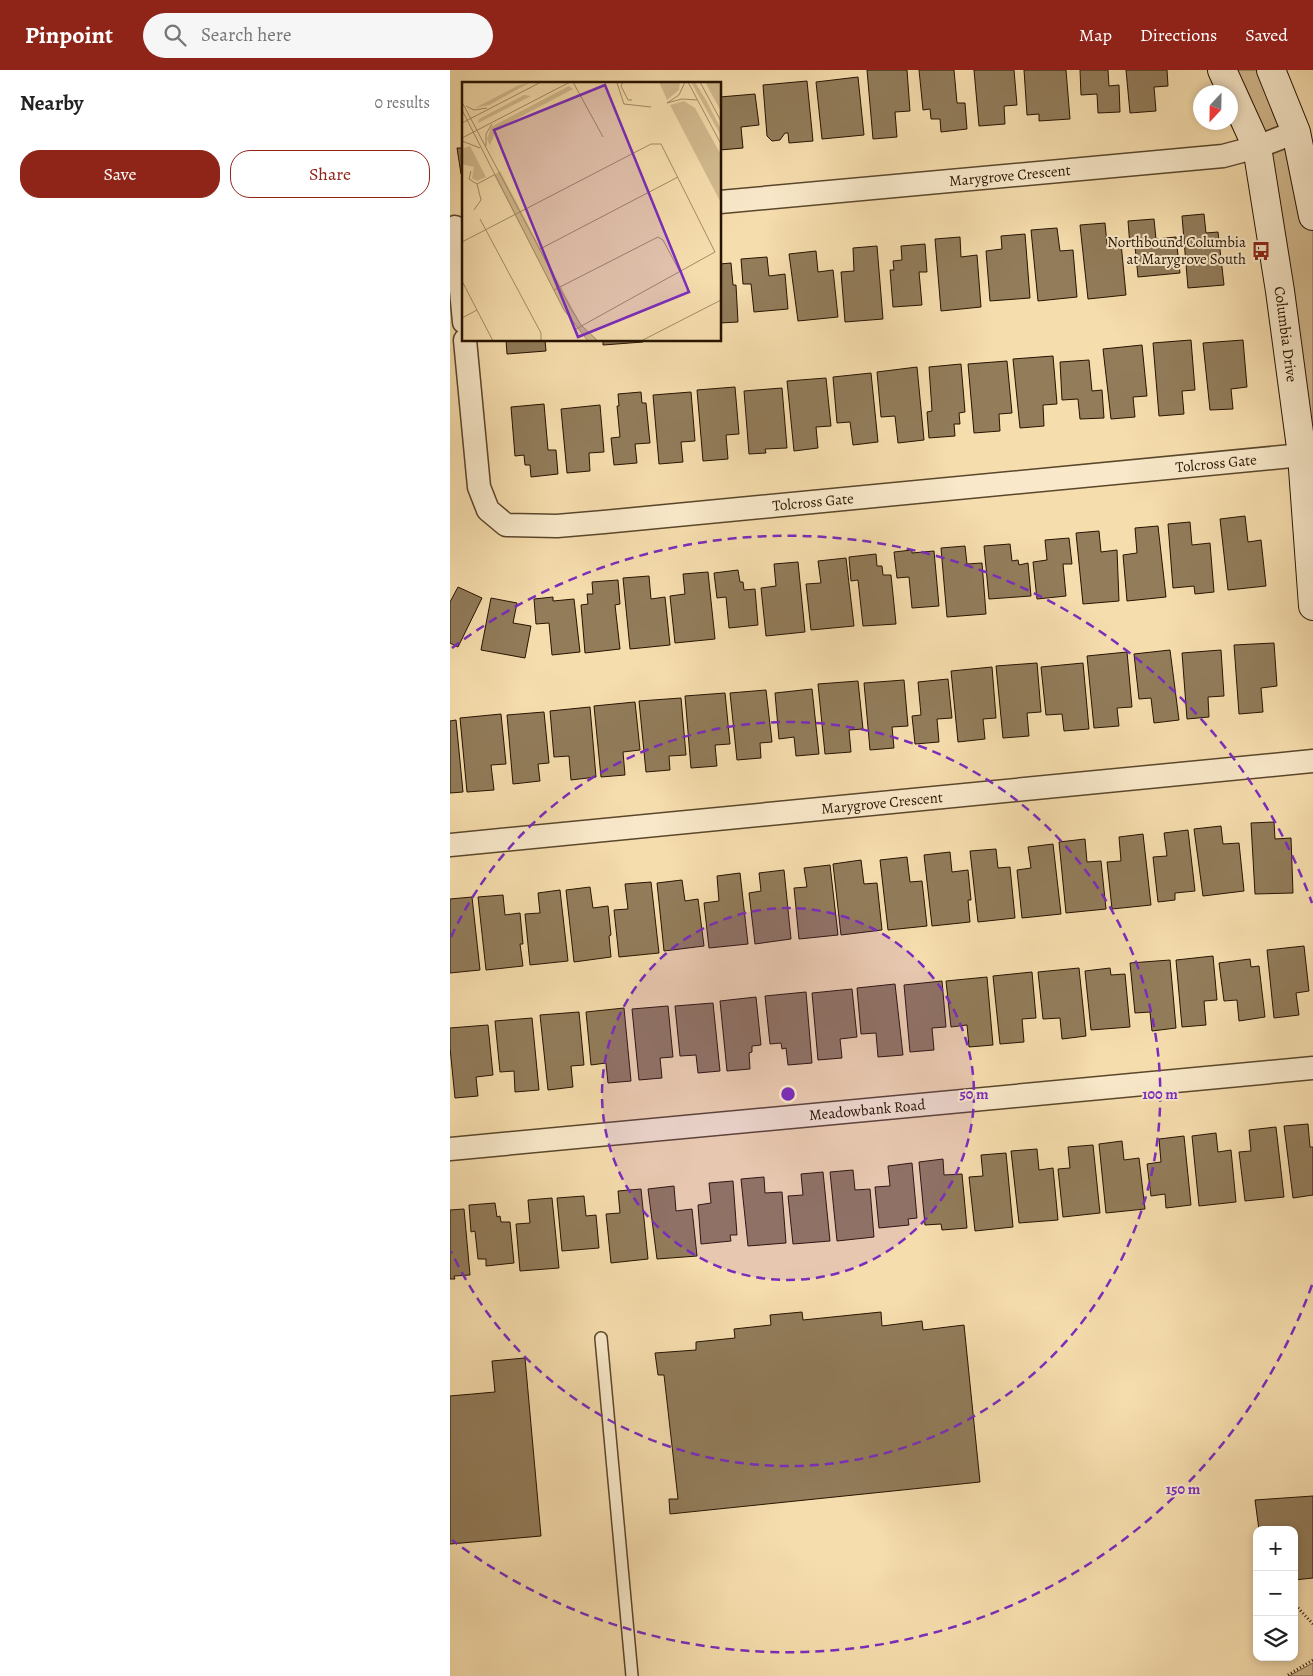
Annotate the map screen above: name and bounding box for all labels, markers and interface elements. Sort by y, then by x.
search box [143,13,493,58]
text: Pinpoint [25,19,113,51]
icon: search [161,21,189,49]
text: Search here [201,22,291,48]
text: Map [1079,23,1112,47]
text: Directions [1140,23,1217,47]
text: Saved [1245,23,1288,47]
inset map [462,82,721,341]
north arrow [1193,85,1238,130]
text: Nearby [20,89,83,117]
text: 0 results [374,92,430,114]
button: Save [20,150,220,198]
button: Share [230,150,430,198]
street label: Marygrove Crescent [948,160,1071,191]
place label: Northbound Columbia at Marygrove South [1107,232,1246,269]
bus stop icon: Northbound Columbia at Marygrove South [1250,240,1272,262]
street label: Columbia Drive [1269,285,1302,384]
street label: Tolcross Gate [1175,449,1258,477]
street label: Tolcross Gate [772,488,855,516]
street label: Marygrove Crescent [820,787,944,819]
text: 50 m [959,1084,989,1104]
text: 100 m [1142,1084,1178,1104]
centre of rings [779,1085,797,1103]
street label: Meadowbank Road [808,1094,927,1125]
text: 150 m [1166,1479,1201,1499]
map controls [1253,1526,1298,1661]
button: + [1253,1526,1298,1571]
button: − [1253,1571,1298,1616]
button: layers [1253,1616,1298,1661]

